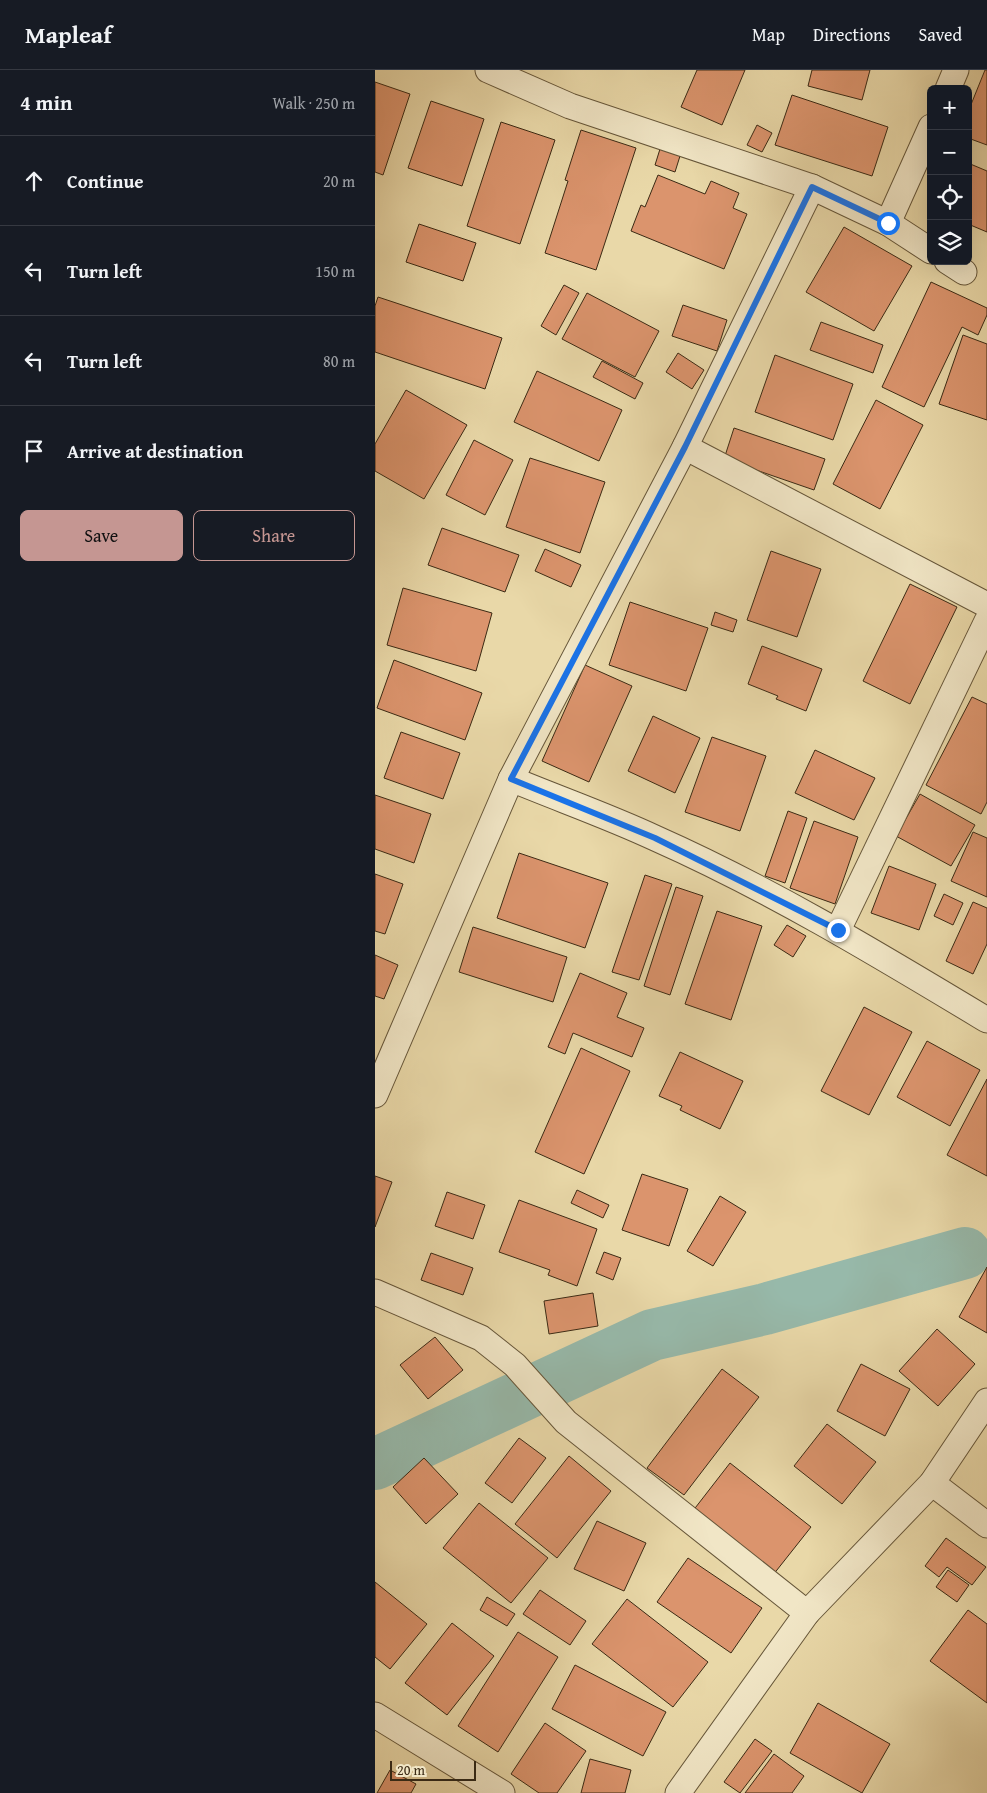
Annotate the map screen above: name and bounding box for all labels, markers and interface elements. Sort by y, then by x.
text: Mapleaf [25,17,112,52]
text: Map [752,21,785,48]
text: Directions [813,21,890,48]
text: Saved [918,21,962,48]
map controls [927,85,972,265]
button: + [927,85,972,130]
text: 4 min [20,87,72,118]
text: Walk · 250 m [272,91,355,115]
button: − [927,130,972,175]
icon: ahead [20,167,48,195]
text: Continue [67,167,144,195]
text: 20 m [323,169,355,193]
button: locate [927,175,972,220]
route start [877,212,900,235]
button: layers [927,220,972,265]
icon: left [20,257,48,285]
text: Turn left [67,257,142,285]
text: 150 m [315,259,355,283]
icon: left [20,347,48,375]
text: Turn left [67,347,142,375]
text: 80 m [323,349,355,373]
icon: arrive [20,437,48,465]
text: Arrive at destination [67,437,243,465]
button: Save [20,510,183,561]
button: Share [193,510,355,561]
route end [827,919,850,942]
scale bar [390,1758,476,1781]
text: 20 m [397,1760,425,1780]

